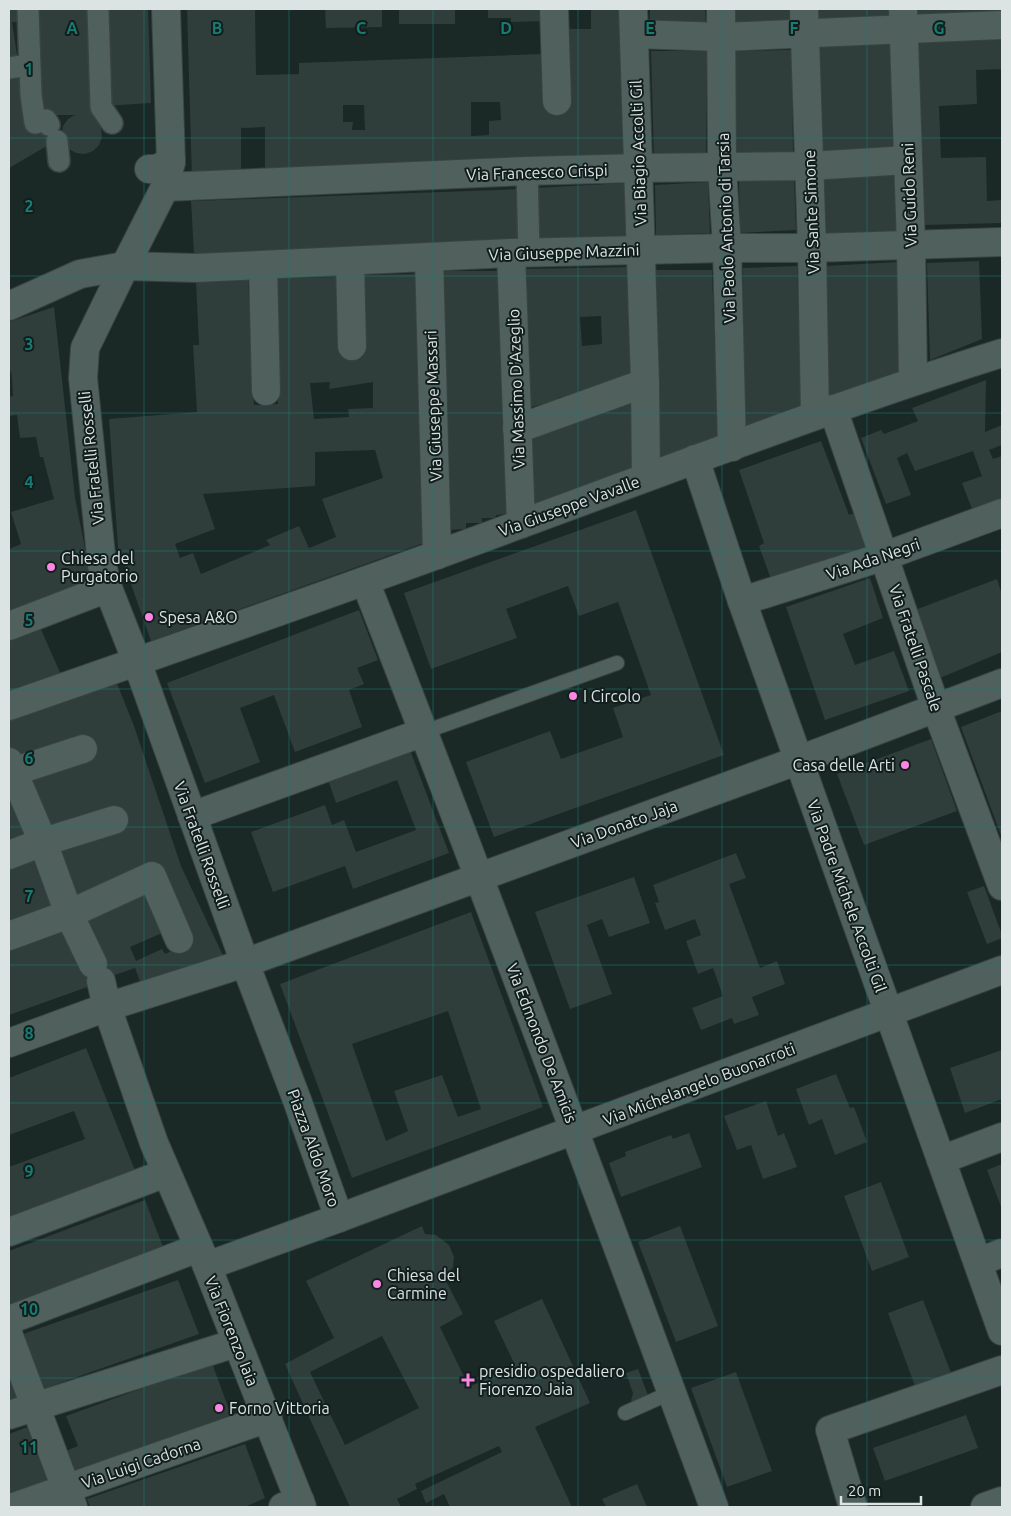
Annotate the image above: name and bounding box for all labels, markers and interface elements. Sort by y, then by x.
text: A [66,19,78,37]
text: B [212,19,222,37]
text: C [356,19,366,37]
text: D [500,19,512,37]
text: E [645,19,655,37]
text: F [790,19,799,37]
text: G [933,19,945,37]
text: 1 [24,60,34,78]
street label: Via Biagio Accolti Gil [626,80,650,226]
street label: Via Paolo Antonio di Tarsia [714,133,738,323]
street label: Via Guido Reni [898,143,920,247]
street label: Via Sante Simone [800,150,822,274]
street label: Via Francesco Crispi [466,161,608,183]
text: 2 [24,197,34,215]
street label: Via Giuseppe Mazzini [488,240,640,264]
street label: Via Massimo D'Azeglio [504,309,528,469]
street label: Via Giuseppe Massari [421,330,445,482]
text: 3 [24,335,34,353]
street label: Via Fratelli Rosselli [75,390,107,526]
street label: Via Giuseppe Vavalle [496,472,642,540]
text: 4 [24,473,34,491]
street label: Via Ada Negri [824,535,922,583]
place label: Chiesa del Purgatorio [61,549,138,585]
marker: Chiesa del Purgatorio [45,561,57,573]
street label: Via Fratelli Pascale [886,582,946,714]
place label: Spesa A&O [159,608,238,626]
text: 5 [24,611,34,629]
marker: Spesa A&O [143,611,155,623]
place label: I Circolo [583,687,641,705]
marker: I Circolo [567,690,579,702]
text: 6 [24,749,34,767]
place label: Casa delle Arti [792,756,895,774]
marker: Casa delle Arti [899,759,911,771]
street label: Via Fratelli Rosselli [171,779,233,911]
street label: Via Donato Jaja [568,796,680,852]
street label: Via Padre Michele Accolti Gil [804,797,890,995]
text: 7 [24,887,34,905]
street label: Via Edmondo De Amicis [503,961,581,1125]
text: 8 [24,1024,34,1042]
street label: Via Michelangelo Buonarroti [600,1039,798,1129]
street label: Piazza Aldo Moro [284,1087,344,1209]
text: 9 [24,1162,34,1180]
place label: Chiesa del Carmine [387,1266,460,1302]
street label: Via Fiorenzo Iaia [202,1273,262,1389]
marker: Chiesa del Carmine [371,1278,383,1290]
text: 10 [20,1300,38,1318]
place label: presidio ospedaliero Fiorenzo Jaia [479,1362,625,1398]
marker: presidio ospedaliero Fiorenzo Jaia [461,1373,475,1387]
place label: Forno Vittoria [229,1399,330,1417]
marker: Forno Vittoria [213,1402,225,1414]
street label: Via Luigi Cadorna [79,1434,203,1492]
text: 11 [20,1438,38,1456]
scale bar [841,1474,921,1506]
text: 20 m [848,1482,881,1499]

